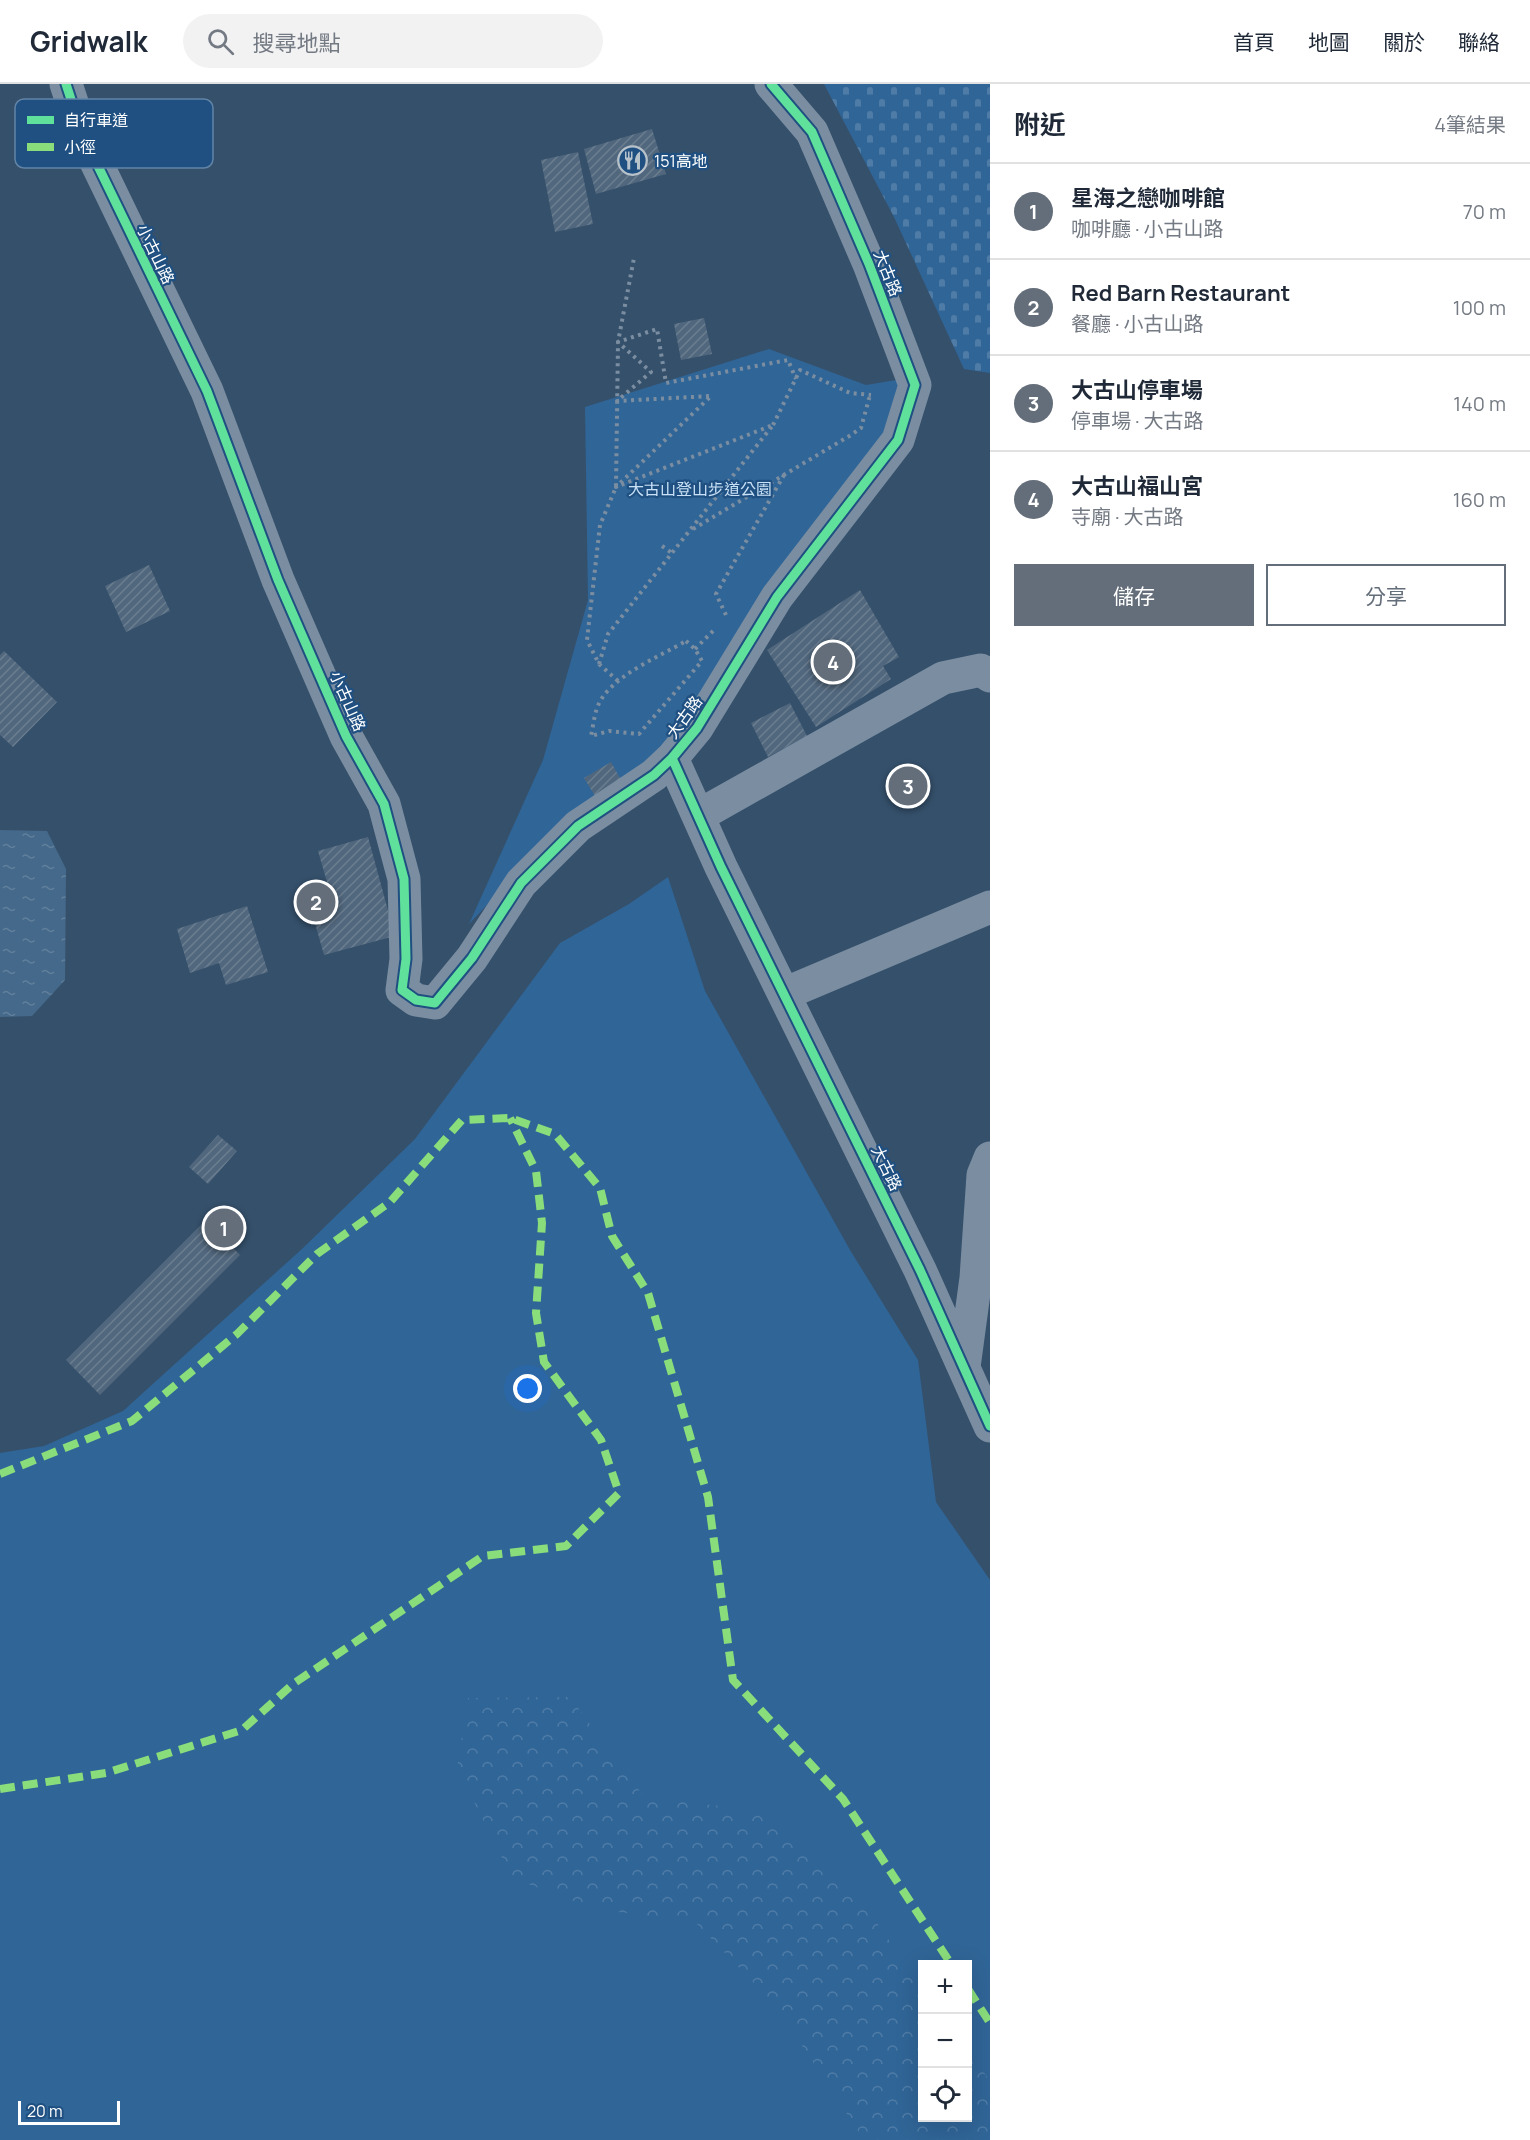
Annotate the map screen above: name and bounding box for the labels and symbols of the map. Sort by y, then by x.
legend [15,99,213,168]
text: 自行車道 [64,109,128,131]
text: 小徑 [64,136,96,158]
restaurant icon: 151高地 [617,145,649,177]
place label: 151高地 [654,150,708,172]
street label: 小古山路 [132,220,180,288]
street label: 大古路 [869,247,907,299]
park label: 大古山登山步道公園 [628,478,772,500]
pin: 4 [814,640,852,684]
street label: 小古山路 [325,667,371,735]
street label: 大古路 [661,691,707,743]
pin: 3 [888,764,928,808]
pin: 2 [296,880,336,924]
street label: 大古路 [867,1142,907,1194]
pin: 1 [204,1206,244,1250]
your location [513,1374,542,1403]
scale bar [18,2098,120,2126]

